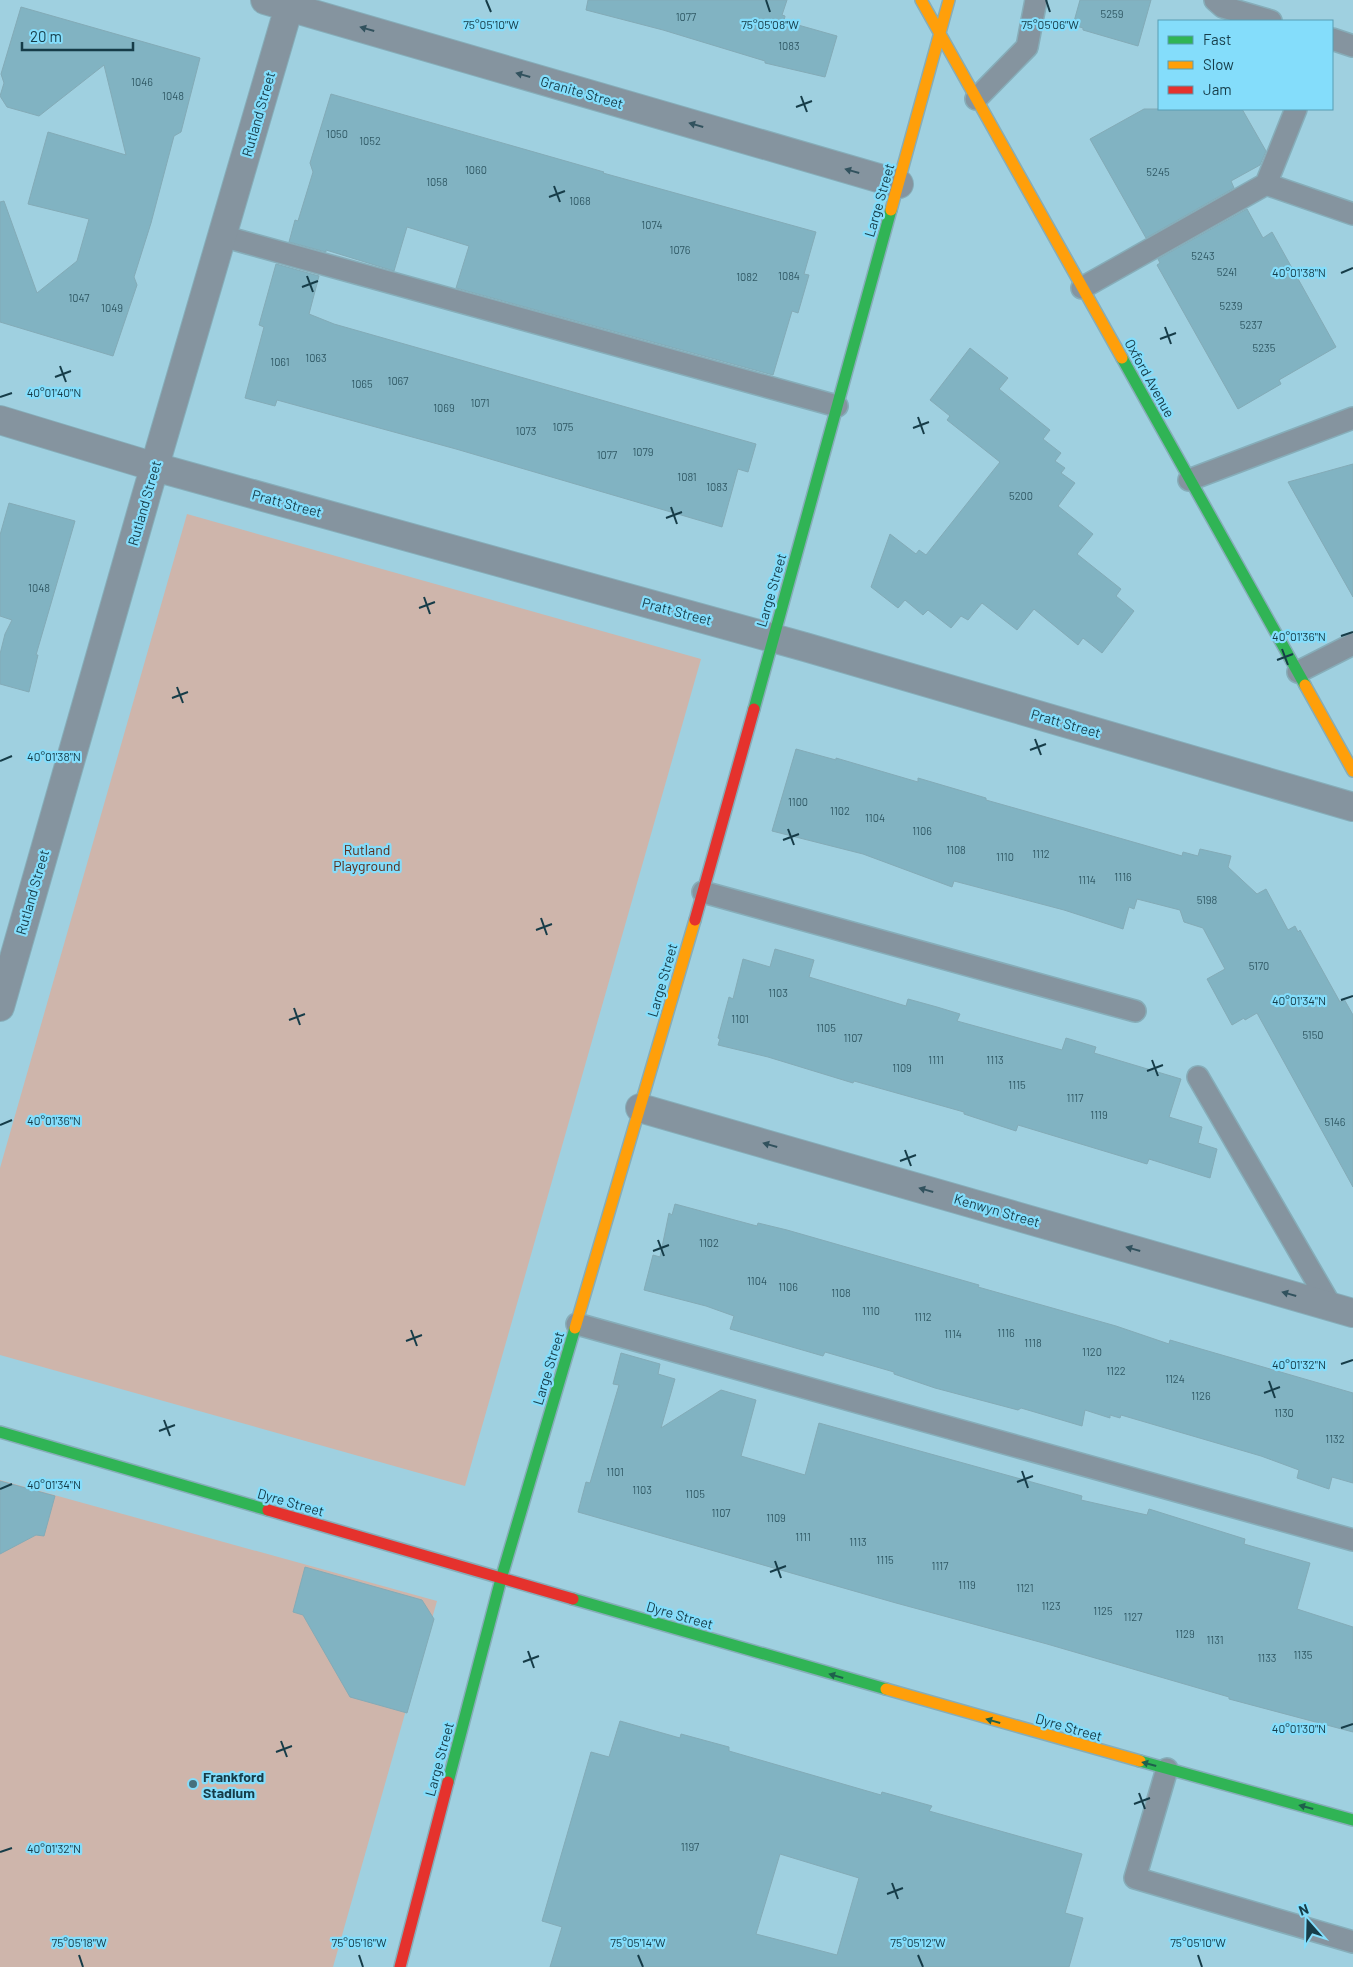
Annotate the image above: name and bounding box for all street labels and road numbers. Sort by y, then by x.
street label: Rutland Street [238,70,278,158]
street label: Granite Street [539,72,625,112]
street label: Large Street [860,161,898,239]
street label: Oxford Avenue [1121,336,1179,420]
street label: Rutland Street [124,459,164,547]
street label: Pratt Street [250,486,324,520]
street label: Large Street [752,551,790,629]
street label: Pratt Street [640,594,714,628]
street label: Pratt Street [1029,705,1103,741]
street label: Rutland Street [12,848,52,936]
street label: Large Street [643,941,681,1019]
street label: Kenwyn Street [952,1190,1042,1230]
street label: Large Street [529,1329,567,1407]
street label: Dyre Street [256,1484,326,1520]
street label: Dyre Street [645,1597,715,1633]
street label: Dyre Street [1034,1709,1104,1745]
street label: Large Street [421,1720,457,1798]

